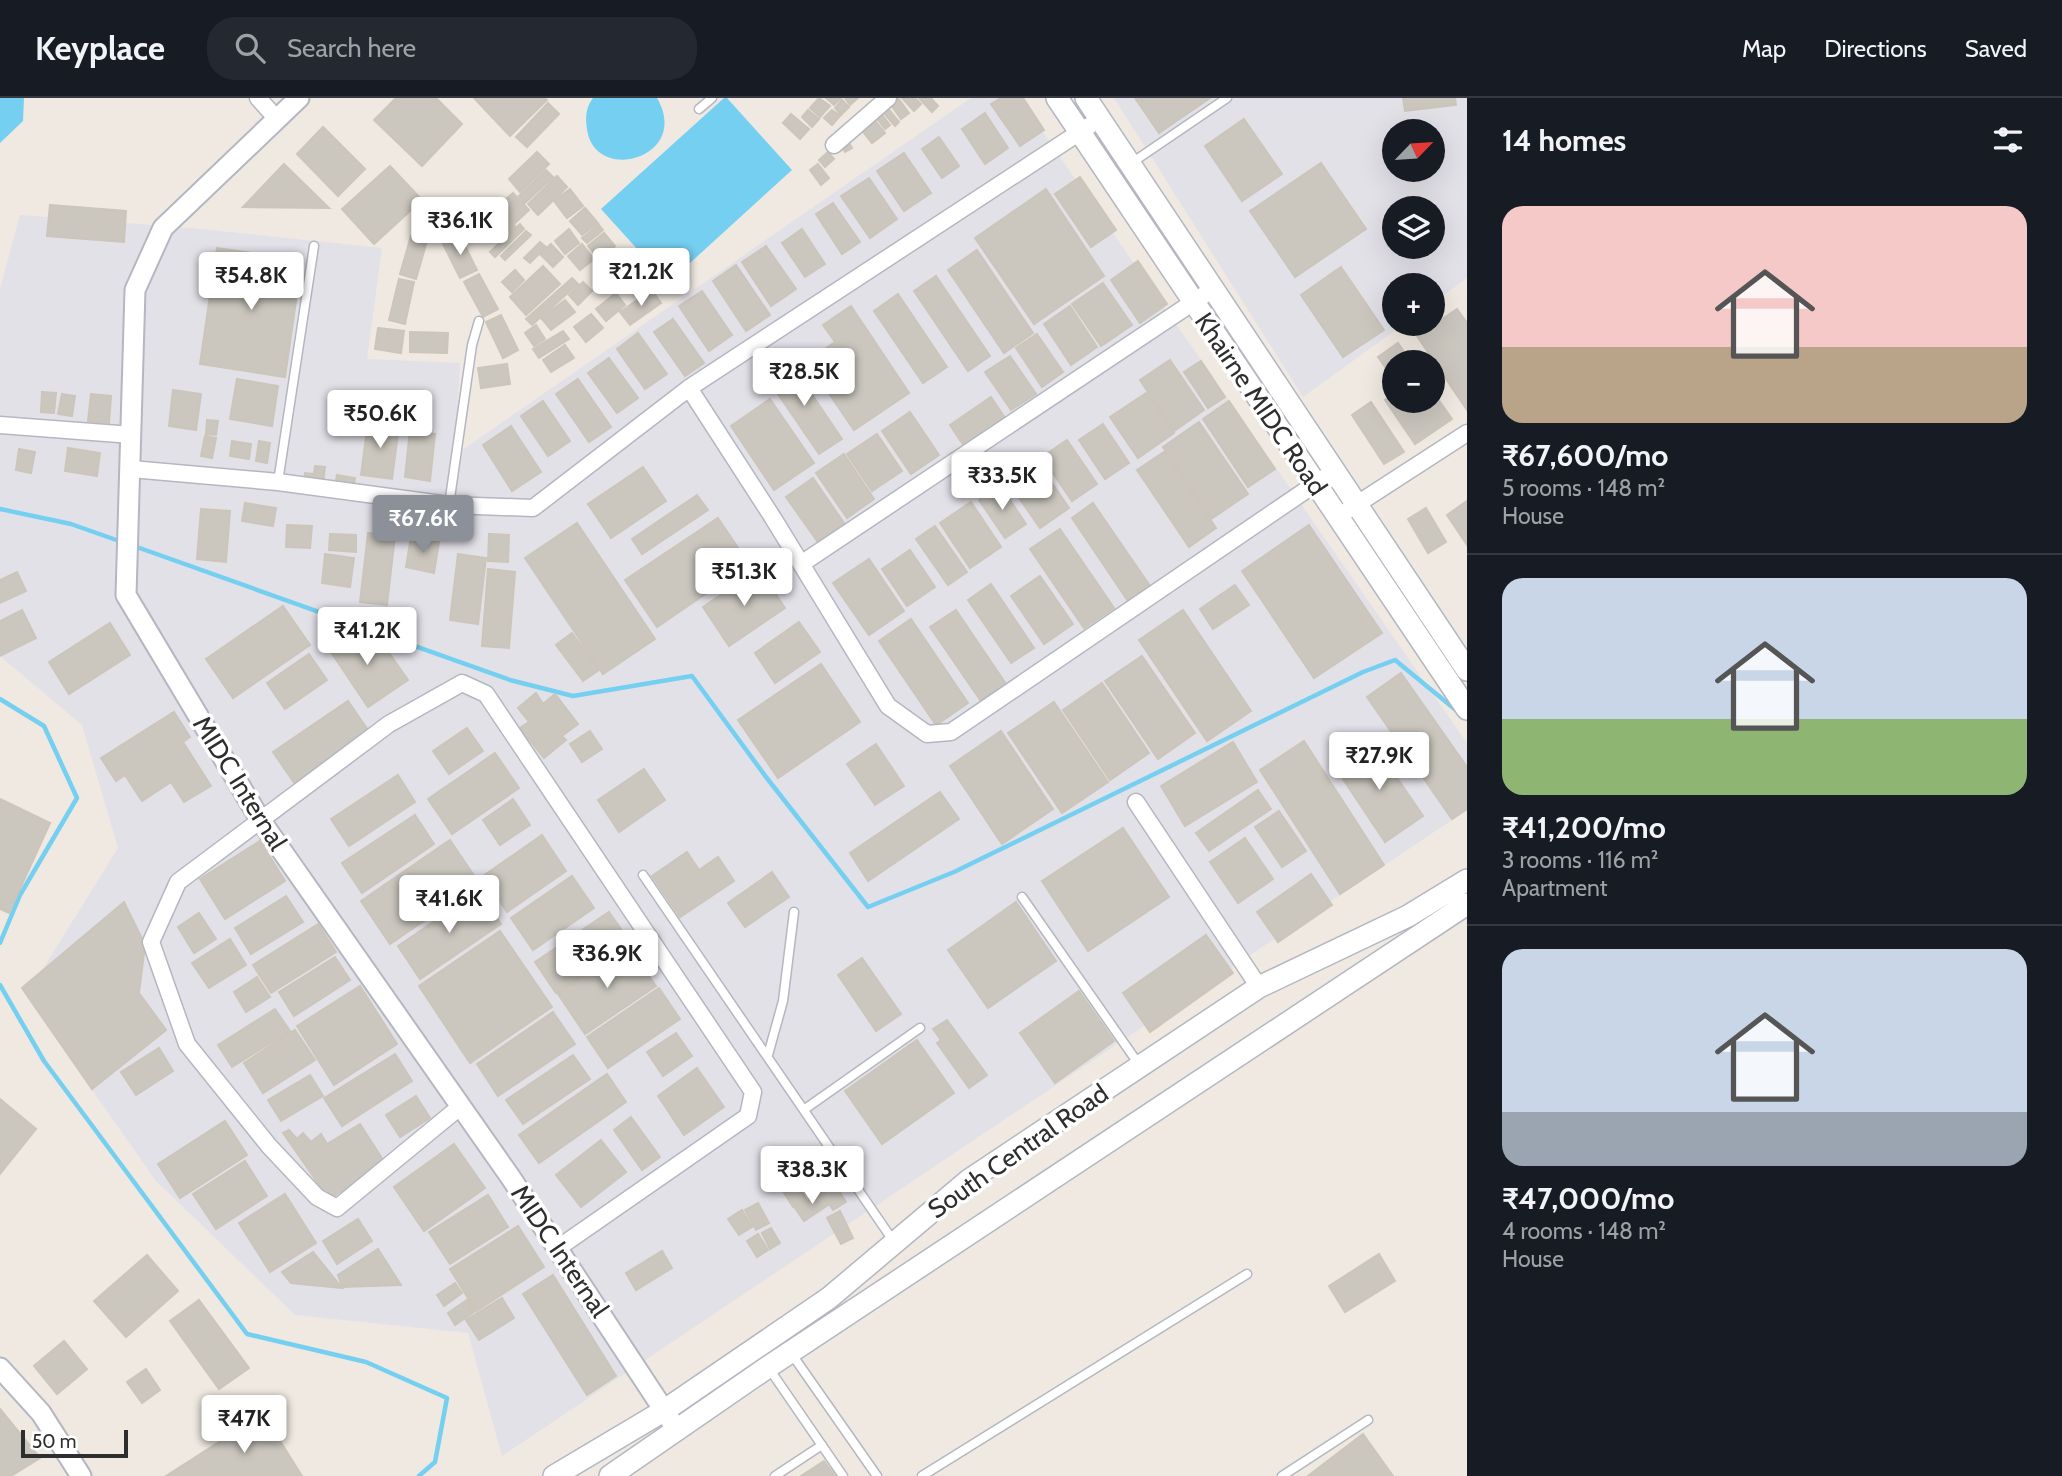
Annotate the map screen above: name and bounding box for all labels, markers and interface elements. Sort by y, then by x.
search box [207,17,697,80]
text: Keyplace [35,28,165,68]
icon: search [231,29,269,67]
text: Search here [287,32,416,64]
text: Map [1742,34,1786,63]
text: Directions [1824,34,1927,63]
text: Saved [1965,34,2027,63]
north arrow [1382,119,1446,182]
map controls [1382,119,1445,413]
icon: filters [1989,121,2027,159]
text: 14 homes [1502,122,1626,159]
button: layers [1382,196,1445,259]
pin: ₹36.1K [403,198,517,257]
text: ₹36.1K [427,206,493,234]
pin: ₹21.2K [584,248,698,308]
icon: home [1702,251,1828,377]
pin: ₹54.8K [194,252,308,312]
text: ₹21.2K [609,257,673,285]
text: ₹54.8K [215,261,287,289]
button: + [1382,273,1445,336]
street label: Khairne MIDC Road [1188,307,1334,501]
pin: ₹28.5K [747,348,861,408]
button: − [1382,350,1445,413]
text: ₹28.5K [769,357,839,385]
pin: ₹50.6K [323,390,437,450]
text: ₹50.6K [343,399,417,427]
text: ₹67,600/mo [1502,437,1668,474]
pin: ₹33.5K [945,452,1059,512]
text: ₹33.5K [967,461,1037,489]
text: 5 rooms · 148 m² [1502,474,1665,502]
pin: ₹67.6K [366,496,480,555]
text: House [1502,502,1564,530]
text: ₹67.6K [389,504,457,532]
pin: ₹51.3K [687,548,801,608]
text: ₹51.3K [711,557,777,585]
pin: ₹41.2K [310,608,424,667]
text: ₹41.2K [334,616,400,644]
icon: home [1702,623,1828,749]
street label: MIDC Internal [186,710,294,856]
pin: ₹27.9K [1322,732,1436,792]
text: ₹27.9K [1345,741,1413,769]
text: ₹41,200/mo [1502,809,1666,846]
text: 3 rooms · 116 m² [1502,846,1658,874]
text: Apartment [1502,874,1607,902]
pin: ₹41.6K [392,876,506,935]
text: ₹41.6K [415,884,483,912]
pin: ₹36.9K [550,930,664,990]
text: ₹36.9K [572,939,642,967]
icon: home [1702,994,1828,1120]
street label: South Central Road [922,1077,1114,1225]
pin: ₹38.3K [755,1146,869,1206]
text: ₹38.3K [777,1155,847,1183]
street label: MIDC Internal [504,1179,616,1323]
text: ₹47,000/mo [1502,1180,1674,1217]
text: 4 rooms · 148 m² [1502,1217,1666,1245]
text: House [1502,1245,1564,1273]
pin: ₹47K [203,1396,285,1455]
text: ₹47K [218,1404,270,1432]
scale bar [21,1427,128,1459]
text: 50 m [32,1430,76,1453]

